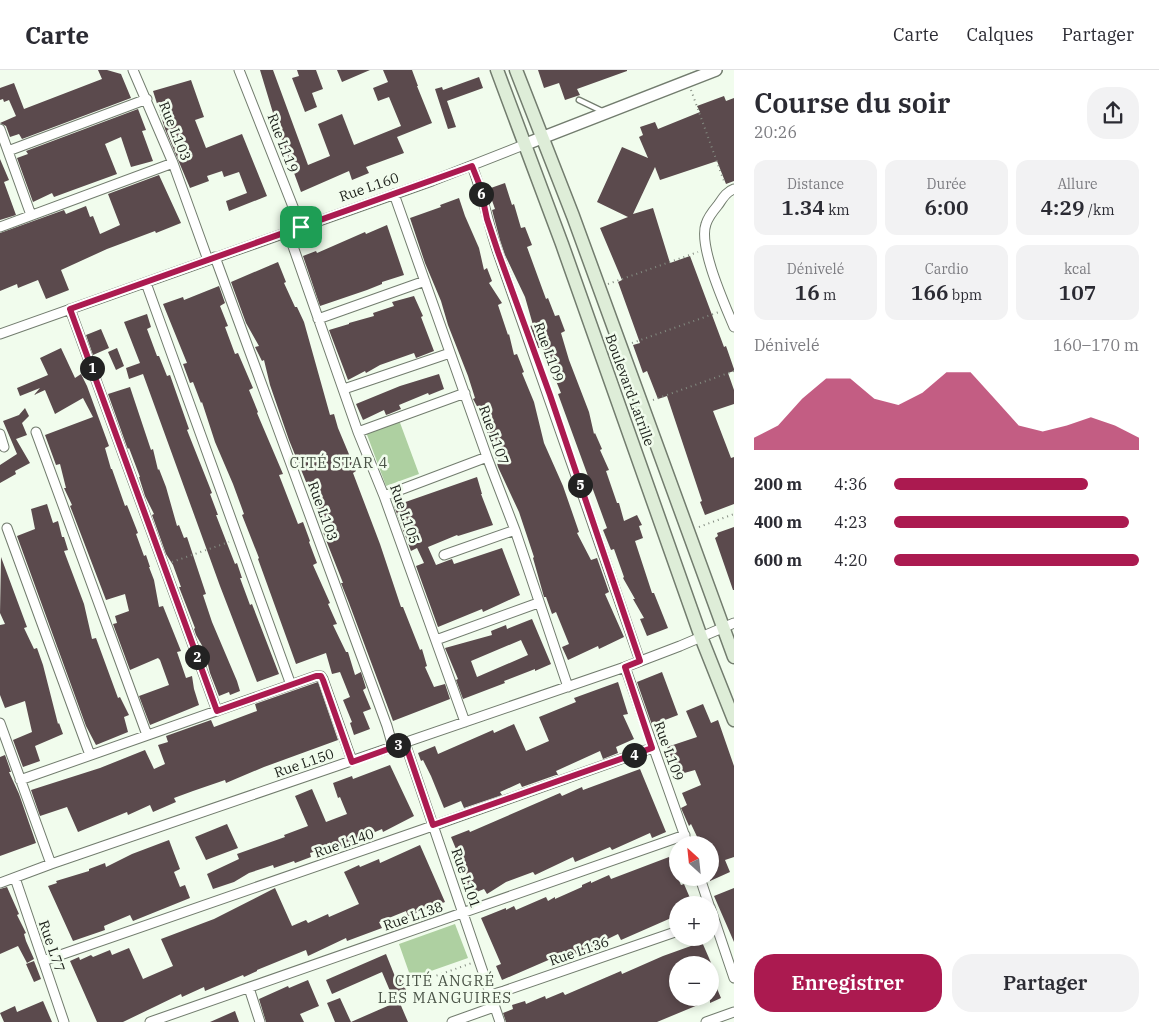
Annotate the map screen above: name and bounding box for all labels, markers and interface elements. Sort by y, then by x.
text: Carte [25,19,89,51]
text: Carte [893,23,939,46]
text: Calques [967,23,1034,46]
text: Partager [1062,23,1134,46]
text: Course du soir [754,84,950,121]
button: share [1087,87,1139,139]
street label: Rue L103 [155,99,195,163]
street label: Rue L119 [263,111,303,175]
text: 20:26 [754,122,797,142]
street label: Rue L160 [337,168,401,206]
text: Distance [787,175,844,193]
text: Durée [927,175,966,193]
text: Allure [1057,175,1098,193]
pin: 6 [468,182,494,206]
text: 6 [477,185,486,203]
text: 1.34 [781,193,825,221]
text: 6:00 [924,193,969,221]
text: 4:29 [1041,193,1085,221]
text: km [825,201,850,219]
text: /km [1085,201,1114,219]
pin [280,206,322,248]
icon: arrive [287,213,315,241]
text: Dénivelé [787,260,844,278]
text: Cardio [925,260,968,278]
text: kcal [1064,260,1091,278]
text: 16 [795,278,820,306]
text: 166 [911,278,949,306]
text: 107 [1059,278,1096,306]
text: m [820,286,836,304]
text: bpm [949,286,982,304]
street label: Rue L109 [530,320,568,384]
street label: Boulevard Latrille [601,332,659,448]
text: Dénivelé [754,335,819,355]
text: 160–170 m [1053,335,1139,355]
pin: 1 [80,356,104,380]
text: 1 [88,359,97,377]
street label: Rue L107 [475,403,513,467]
district label: CITÉ STAR 4 [289,453,389,472]
pin: 5 [568,472,592,498]
text: 200 m [754,474,802,494]
text: 4:36 [834,474,867,494]
text: 5 [576,476,585,494]
street label: Rue L103 [304,479,342,543]
street label: Rue L105 [386,482,424,546]
text: 400 m [754,512,802,532]
text: 4:23 [834,512,867,532]
text: 600 m [754,550,802,570]
text: 4:20 [834,550,867,570]
pin: 2 [184,644,210,670]
text: 2 [193,648,202,666]
street label: Rue L109 [650,719,688,783]
pin: 3 [386,732,410,758]
text: 3 [394,736,403,754]
pin: 4 [622,742,646,768]
street label: Rue L150 [272,744,336,782]
text: 4 [630,746,639,764]
street label: Rue L140 [312,824,376,862]
north arrow [669,836,719,886]
map controls [669,836,719,1006]
street label: Rue L101 [447,846,485,910]
button: + [669,896,719,946]
street label: Rue L138 [381,897,445,935]
street label: Rue L77 [35,918,69,974]
street label: Rue L136 [547,932,611,970]
button: Enregistrer [754,954,942,1012]
button: Partager [952,954,1139,1012]
button: − [669,956,719,1006]
district label: CITÉ ANGRÉ LES MANGUIRES [378,971,512,1007]

